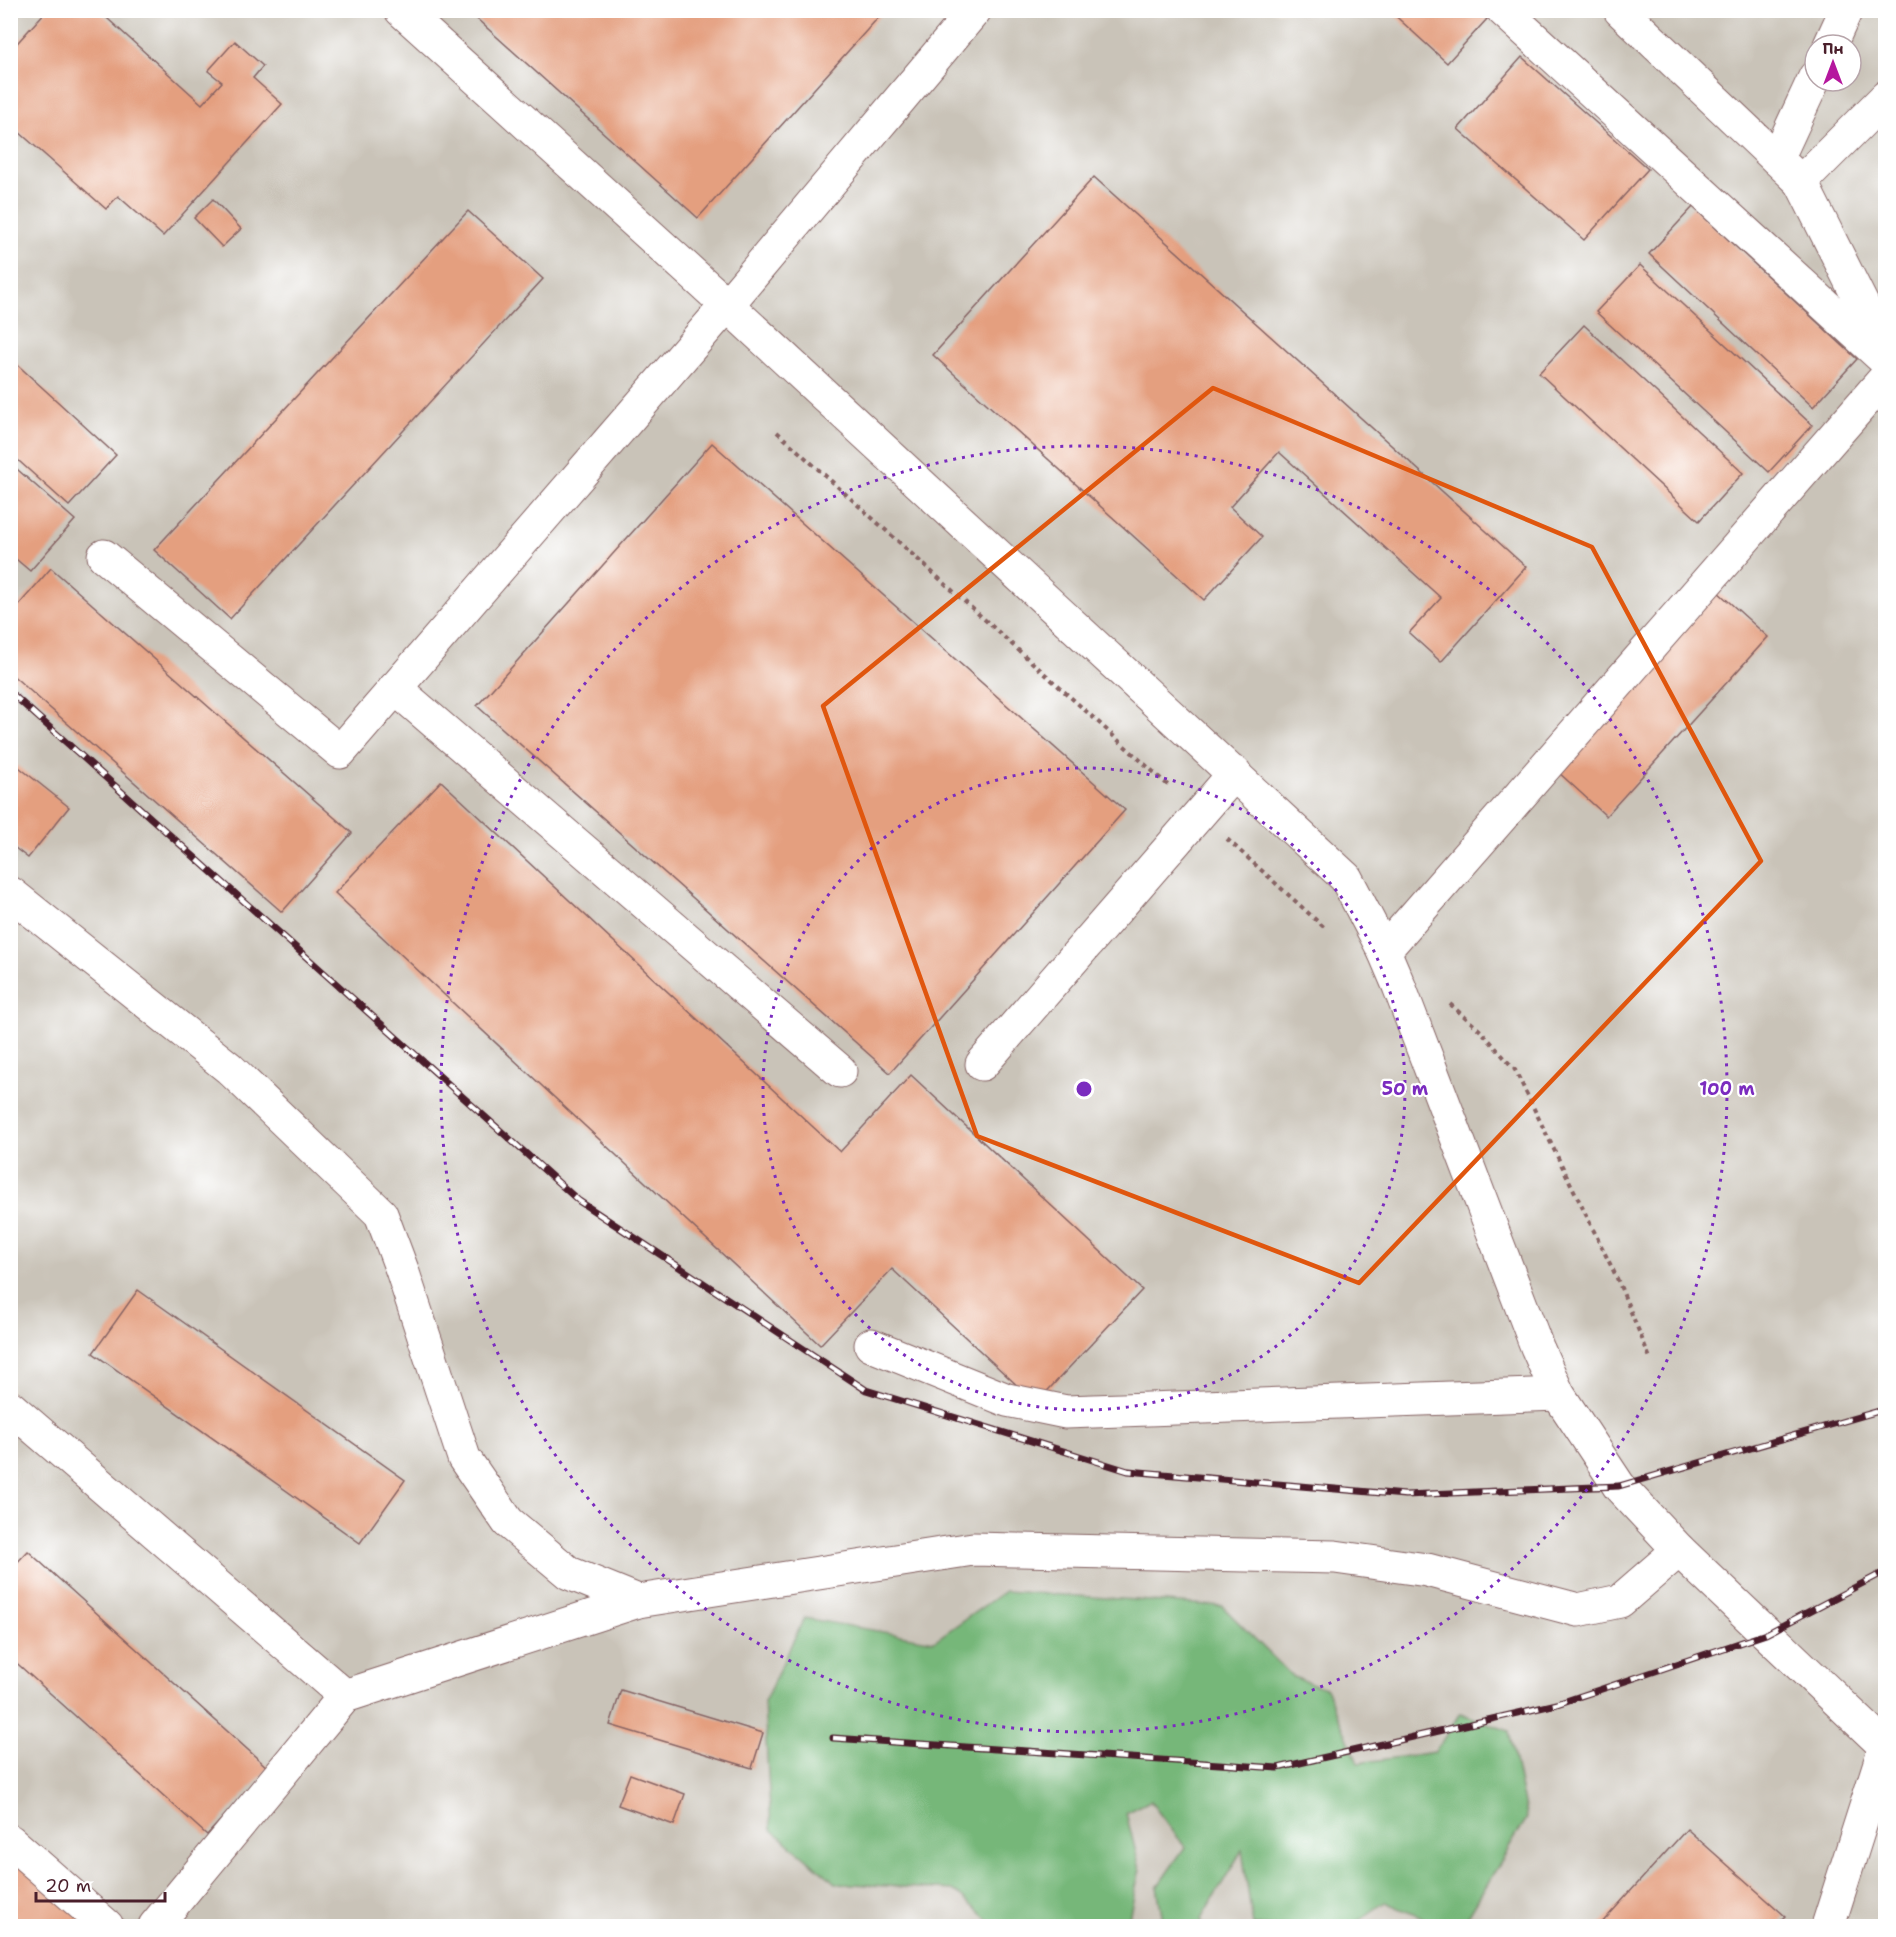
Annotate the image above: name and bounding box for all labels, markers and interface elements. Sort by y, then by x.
north arrow [1803,33,1863,93]
text: Пн [1822,38,1844,59]
text: 50 m [1382,1077,1429,1101]
text: 100 m [1699,1077,1755,1101]
centre of rings [1074,1079,1094,1099]
scale bar [36,1865,165,1903]
text: 20 m [45,1874,91,1898]

